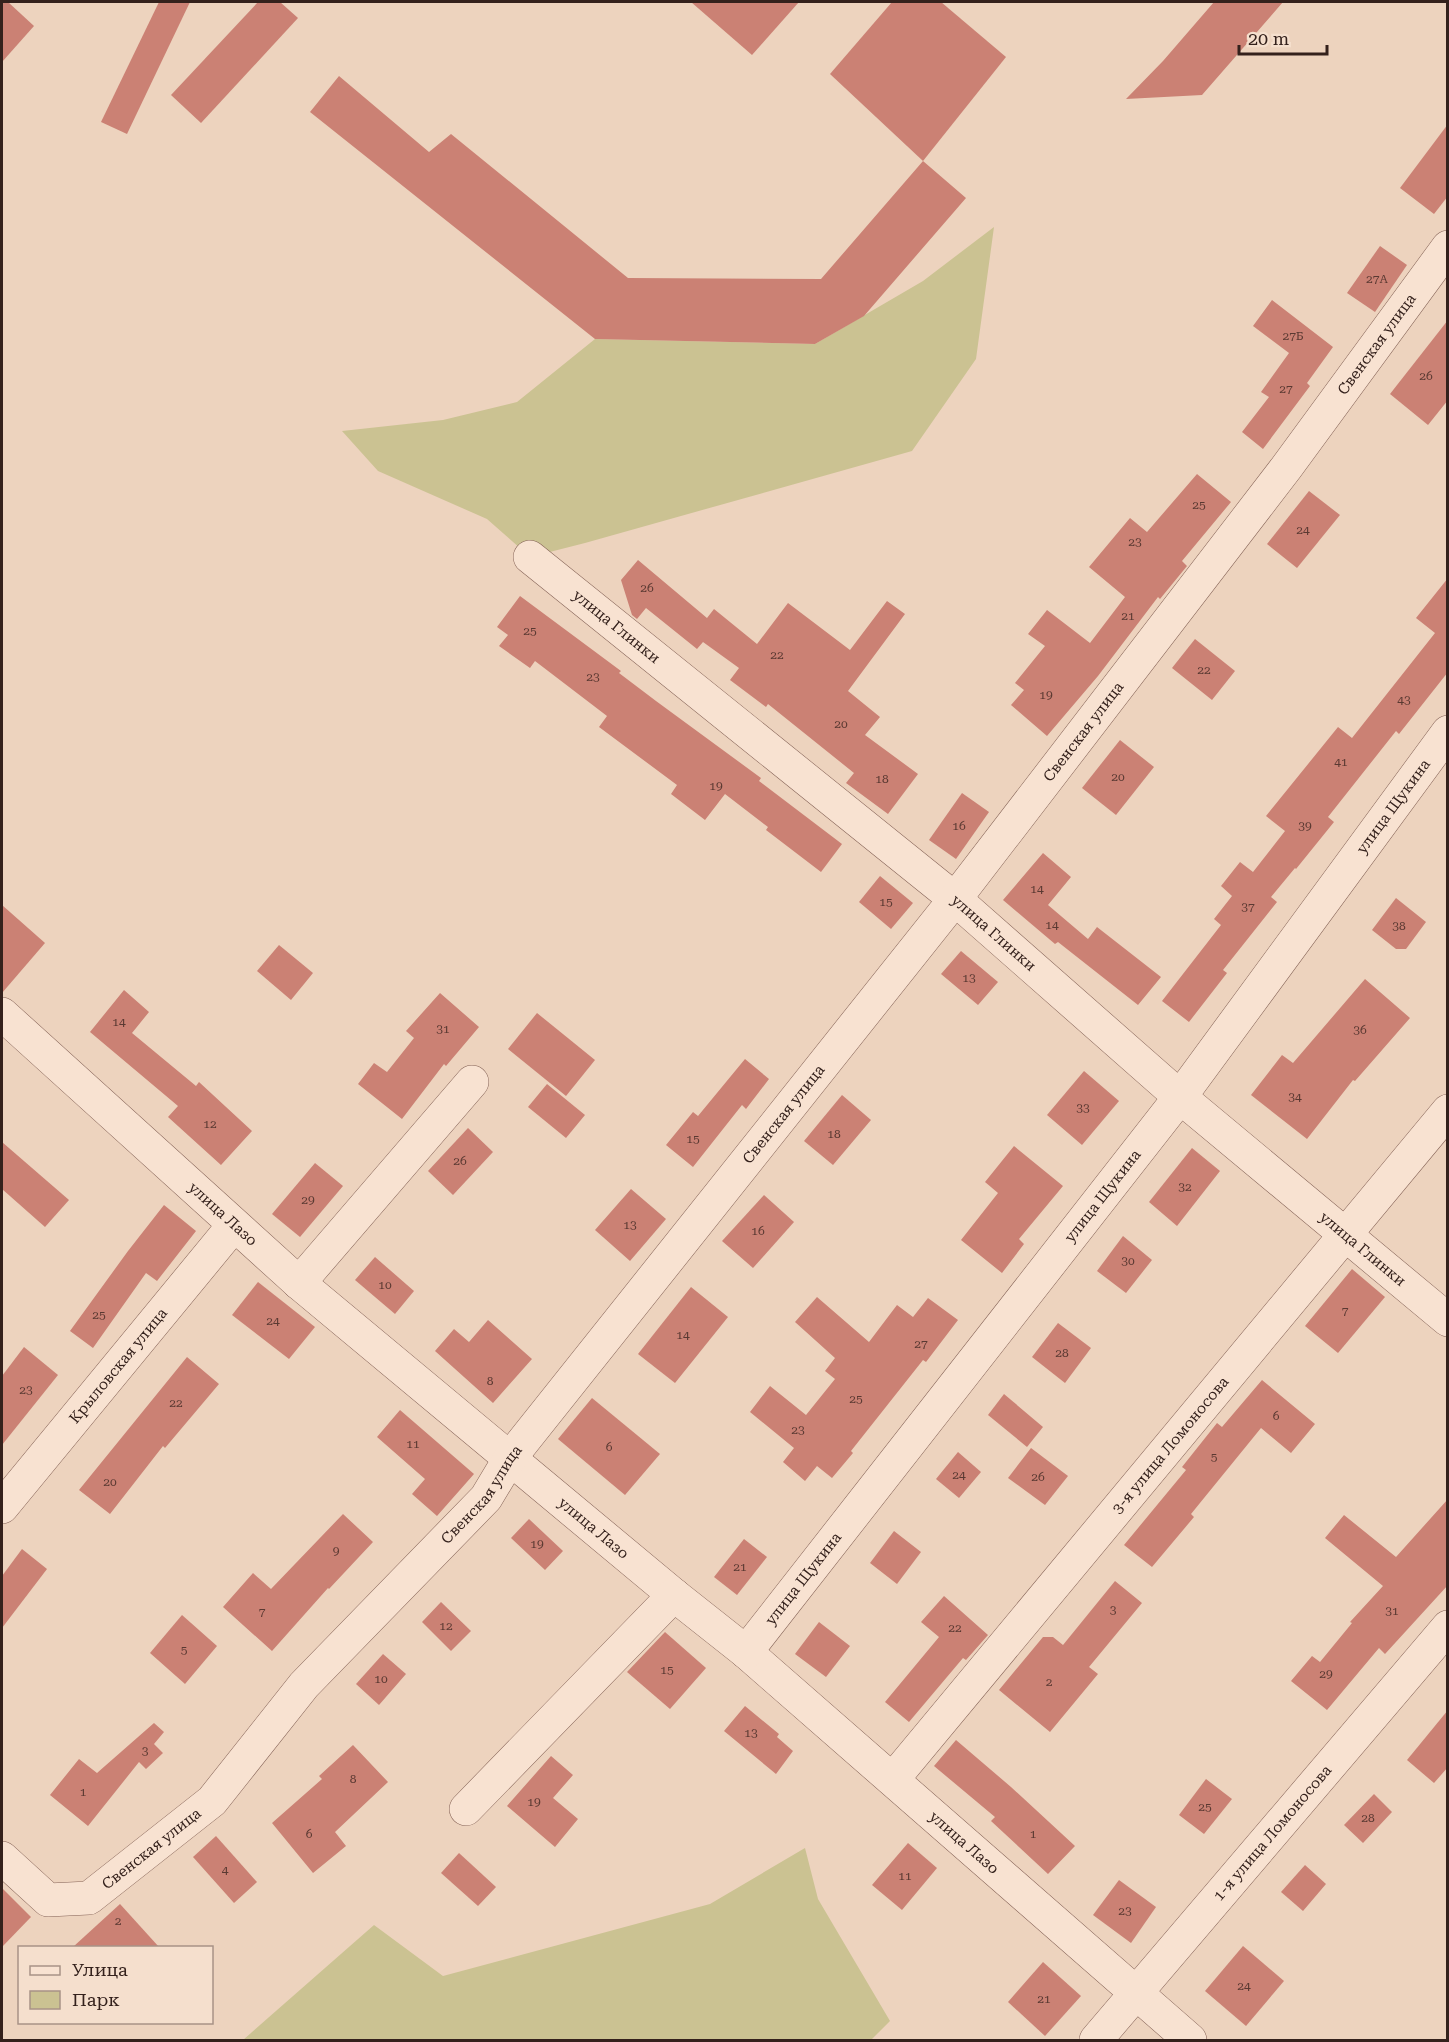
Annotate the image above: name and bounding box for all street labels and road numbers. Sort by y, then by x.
street label: Свенская улица [1334,290,1420,398]
street label: улица Глинки [569,586,664,667]
street label: Свенская улица [1039,678,1127,785]
street label: улица Щукина [1353,756,1434,857]
street label: улица Глинки [948,891,1040,975]
street label: Свенская улица [739,1061,828,1167]
street label: улица Щукина [1061,1146,1145,1246]
street label: улица Лазо [185,1178,261,1250]
street label: улица Глинки [1316,1208,1410,1290]
street label: Крыловская улица [66,1304,171,1427]
street label: 3-я улица Ломоносова [1108,1373,1232,1517]
street label: Свенская улица [437,1441,526,1548]
street label: улица Лазо [555,1494,633,1563]
street label: улица Щукина [761,1529,845,1629]
street label: 1-я улица Ломоносова [1210,1761,1335,1905]
street label: Свенская улица [98,1804,205,1893]
street label: улица Лазо [926,1807,1003,1878]

